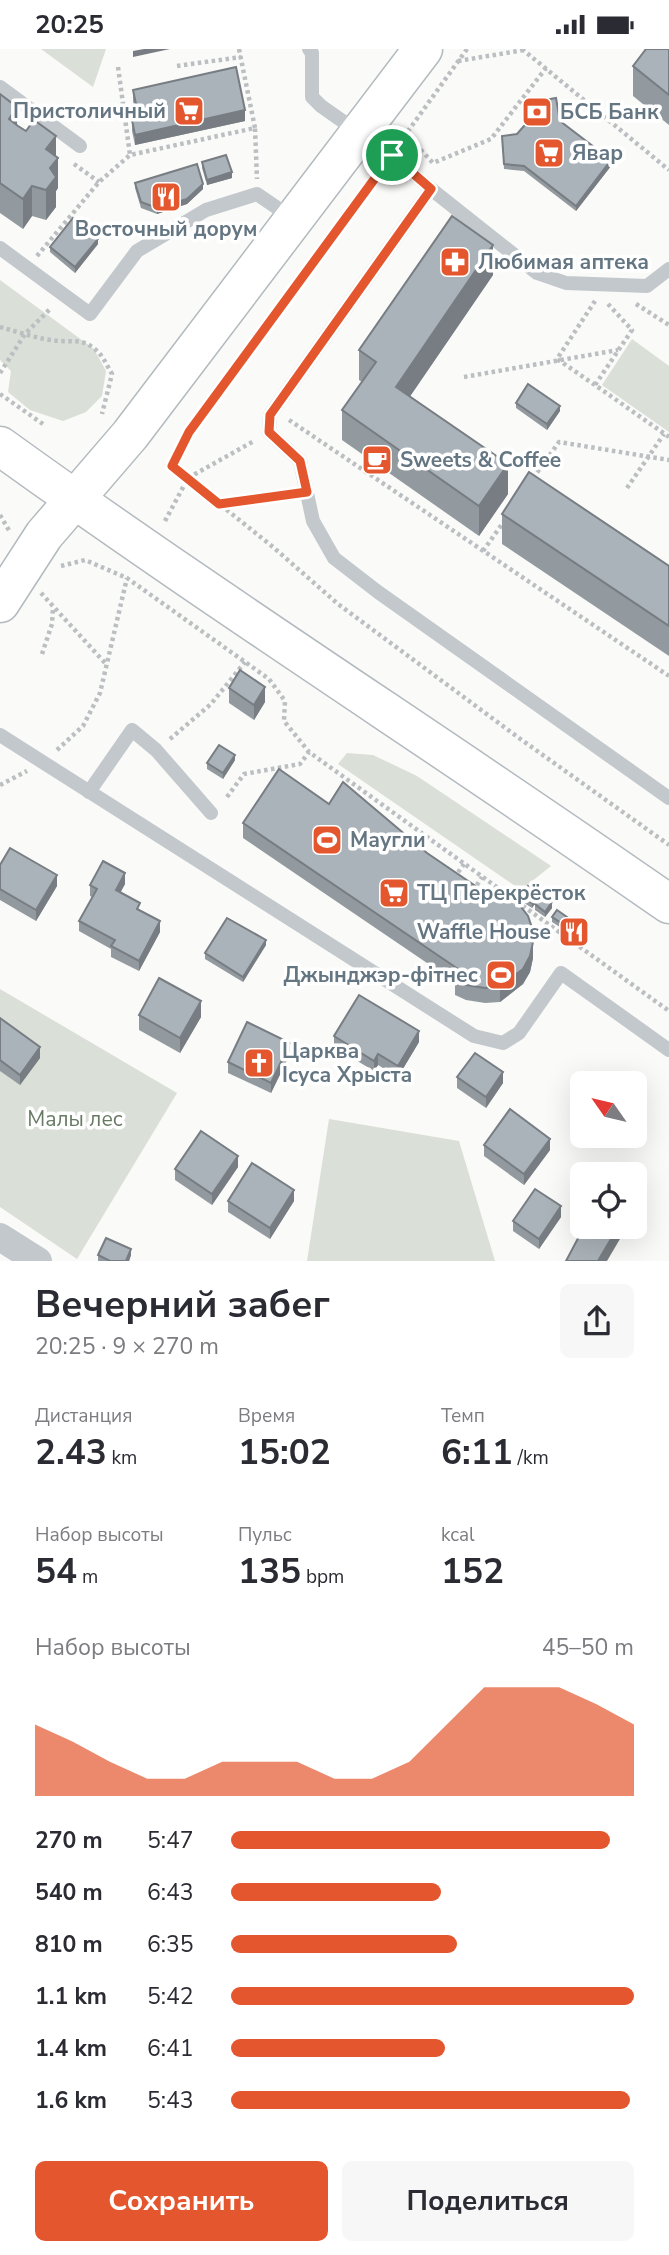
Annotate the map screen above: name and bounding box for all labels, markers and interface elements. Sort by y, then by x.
text: 20:25 [35,7,104,42]
supermarket icon: Пристоличный [172,94,206,128]
bank icon: БСБ Банк [520,95,554,129]
place label: Пристоличный [13,97,166,125]
place label: БСБ Банк [560,98,659,126]
pin [362,125,422,185]
icon: arrive [373,136,411,174]
supermarket icon: Явар [532,136,566,170]
place label: Явар [572,139,623,167]
restaurant icon: Восточный дорум [149,180,183,214]
place label: Восточный дорум [75,215,257,243]
pharmacy icon: Любимая аптека [438,245,472,279]
place label: Любимая аптека [478,248,649,276]
cafe icon: Sweets & Coffee [360,443,394,477]
place label: Sweets & Coffee [400,446,561,474]
sports icon: Маугли [310,823,344,857]
place label: Маугли [350,826,426,854]
supermarket icon: ТЦ Перекрёсток [377,876,411,910]
place label: ТЦ Перекрёсток [417,879,586,907]
restaurant icon: Waffle House [557,915,591,949]
place label: Waffle House [417,918,551,946]
sports icon: Джынджэр-фітнес [484,958,518,992]
place label: Джынджэр-фітнес [284,961,478,989]
place label: Царква Ісуса Хрыста [282,1037,412,1089]
church icon: Царква Ісуса Хрыста [242,1046,276,1080]
north arrow [570,1071,648,1148]
map controls [570,1071,647,1239]
park label: Малы лес [27,1105,123,1133]
button: locate [570,1162,647,1239]
text: Вечерний забег [35,1279,330,1330]
button: share [560,1284,634,1358]
text: 20:25 · 9 × 270 m [35,1331,219,1362]
text: Дистанция [35,1403,132,1429]
text: Время [238,1403,295,1429]
text: Темп [441,1403,485,1429]
text: 2.43 [35,1429,107,1476]
text: 15:02 [238,1429,331,1476]
text: 6:11 [441,1429,513,1476]
text: km [107,1445,137,1471]
text: /km [513,1445,549,1471]
text: Набор высоты [35,1522,164,1548]
text: Пульс [238,1522,292,1548]
text: kcal [441,1522,475,1548]
text: 54 [35,1548,77,1595]
text: 135 [238,1548,301,1595]
text: 152 [441,1548,504,1595]
text: m [77,1564,98,1590]
text: bpm [301,1564,344,1590]
text: Набор высоты [35,1632,191,1663]
text: 45–50 m [542,1632,634,1663]
text: 270 m [35,1825,103,1856]
text: 5:47 [147,1825,194,1856]
text: 540 m [35,1877,103,1908]
text: 6:43 [147,1877,194,1908]
text: 810 m [35,1929,103,1960]
text: 6:35 [147,1929,194,1960]
text: 1.1 km [35,1981,107,2012]
text: 5:42 [147,1981,194,2012]
text: 1.4 km [35,2033,107,2064]
text: 6:41 [147,2033,194,2064]
text: 1.6 km [35,2085,107,2116]
text: 5:43 [147,2085,194,2116]
button: Сохранить [35,2161,328,2241]
button: Поделиться [342,2161,634,2241]

